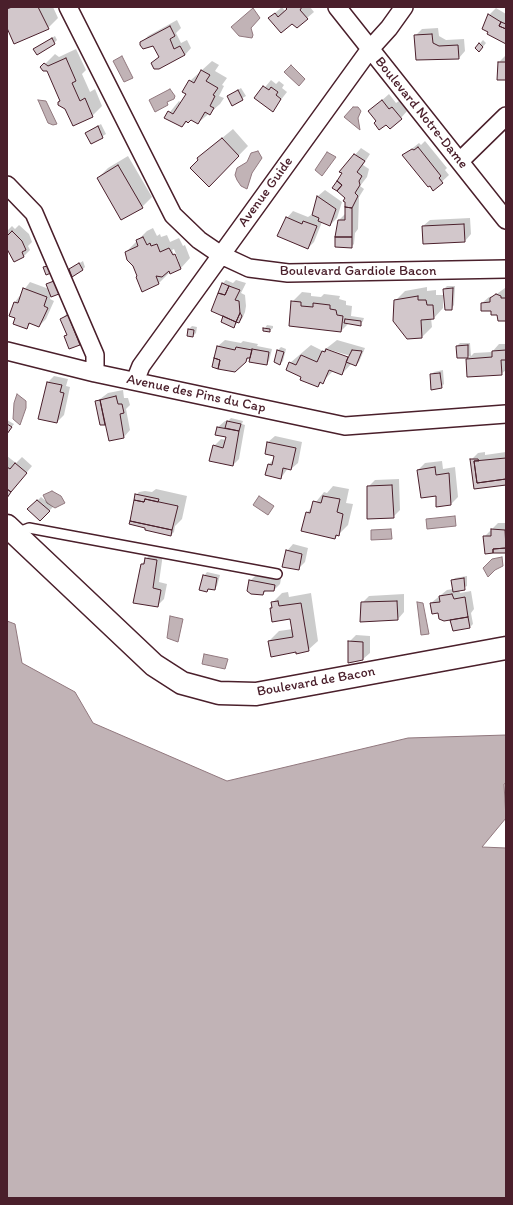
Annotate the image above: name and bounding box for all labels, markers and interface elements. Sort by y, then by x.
street label: Boulevard Notre-Dame [371,54,471,172]
street label: Avenue Guide [235,154,297,230]
street label: Boulevard Gardiole Bacon [280,263,436,279]
street label: Avenue des Pins du Cap [125,371,267,417]
street label: Boulevard de Bacon [256,663,376,701]

